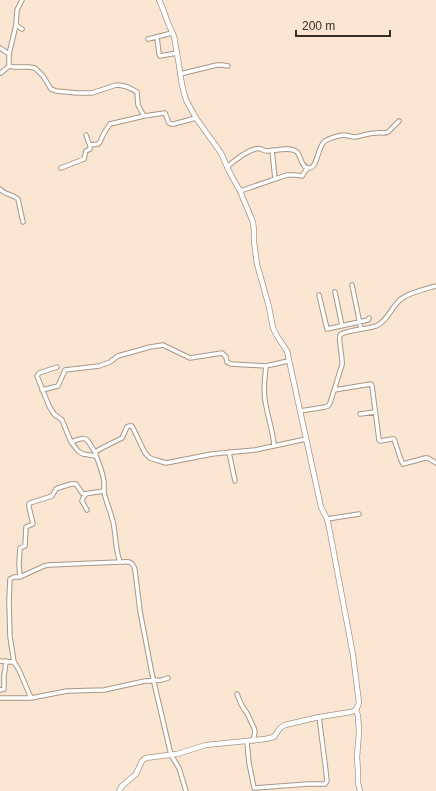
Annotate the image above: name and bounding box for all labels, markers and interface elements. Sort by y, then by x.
scale bar [296,12,390,38]
text: 200 m [302,19,335,33]

